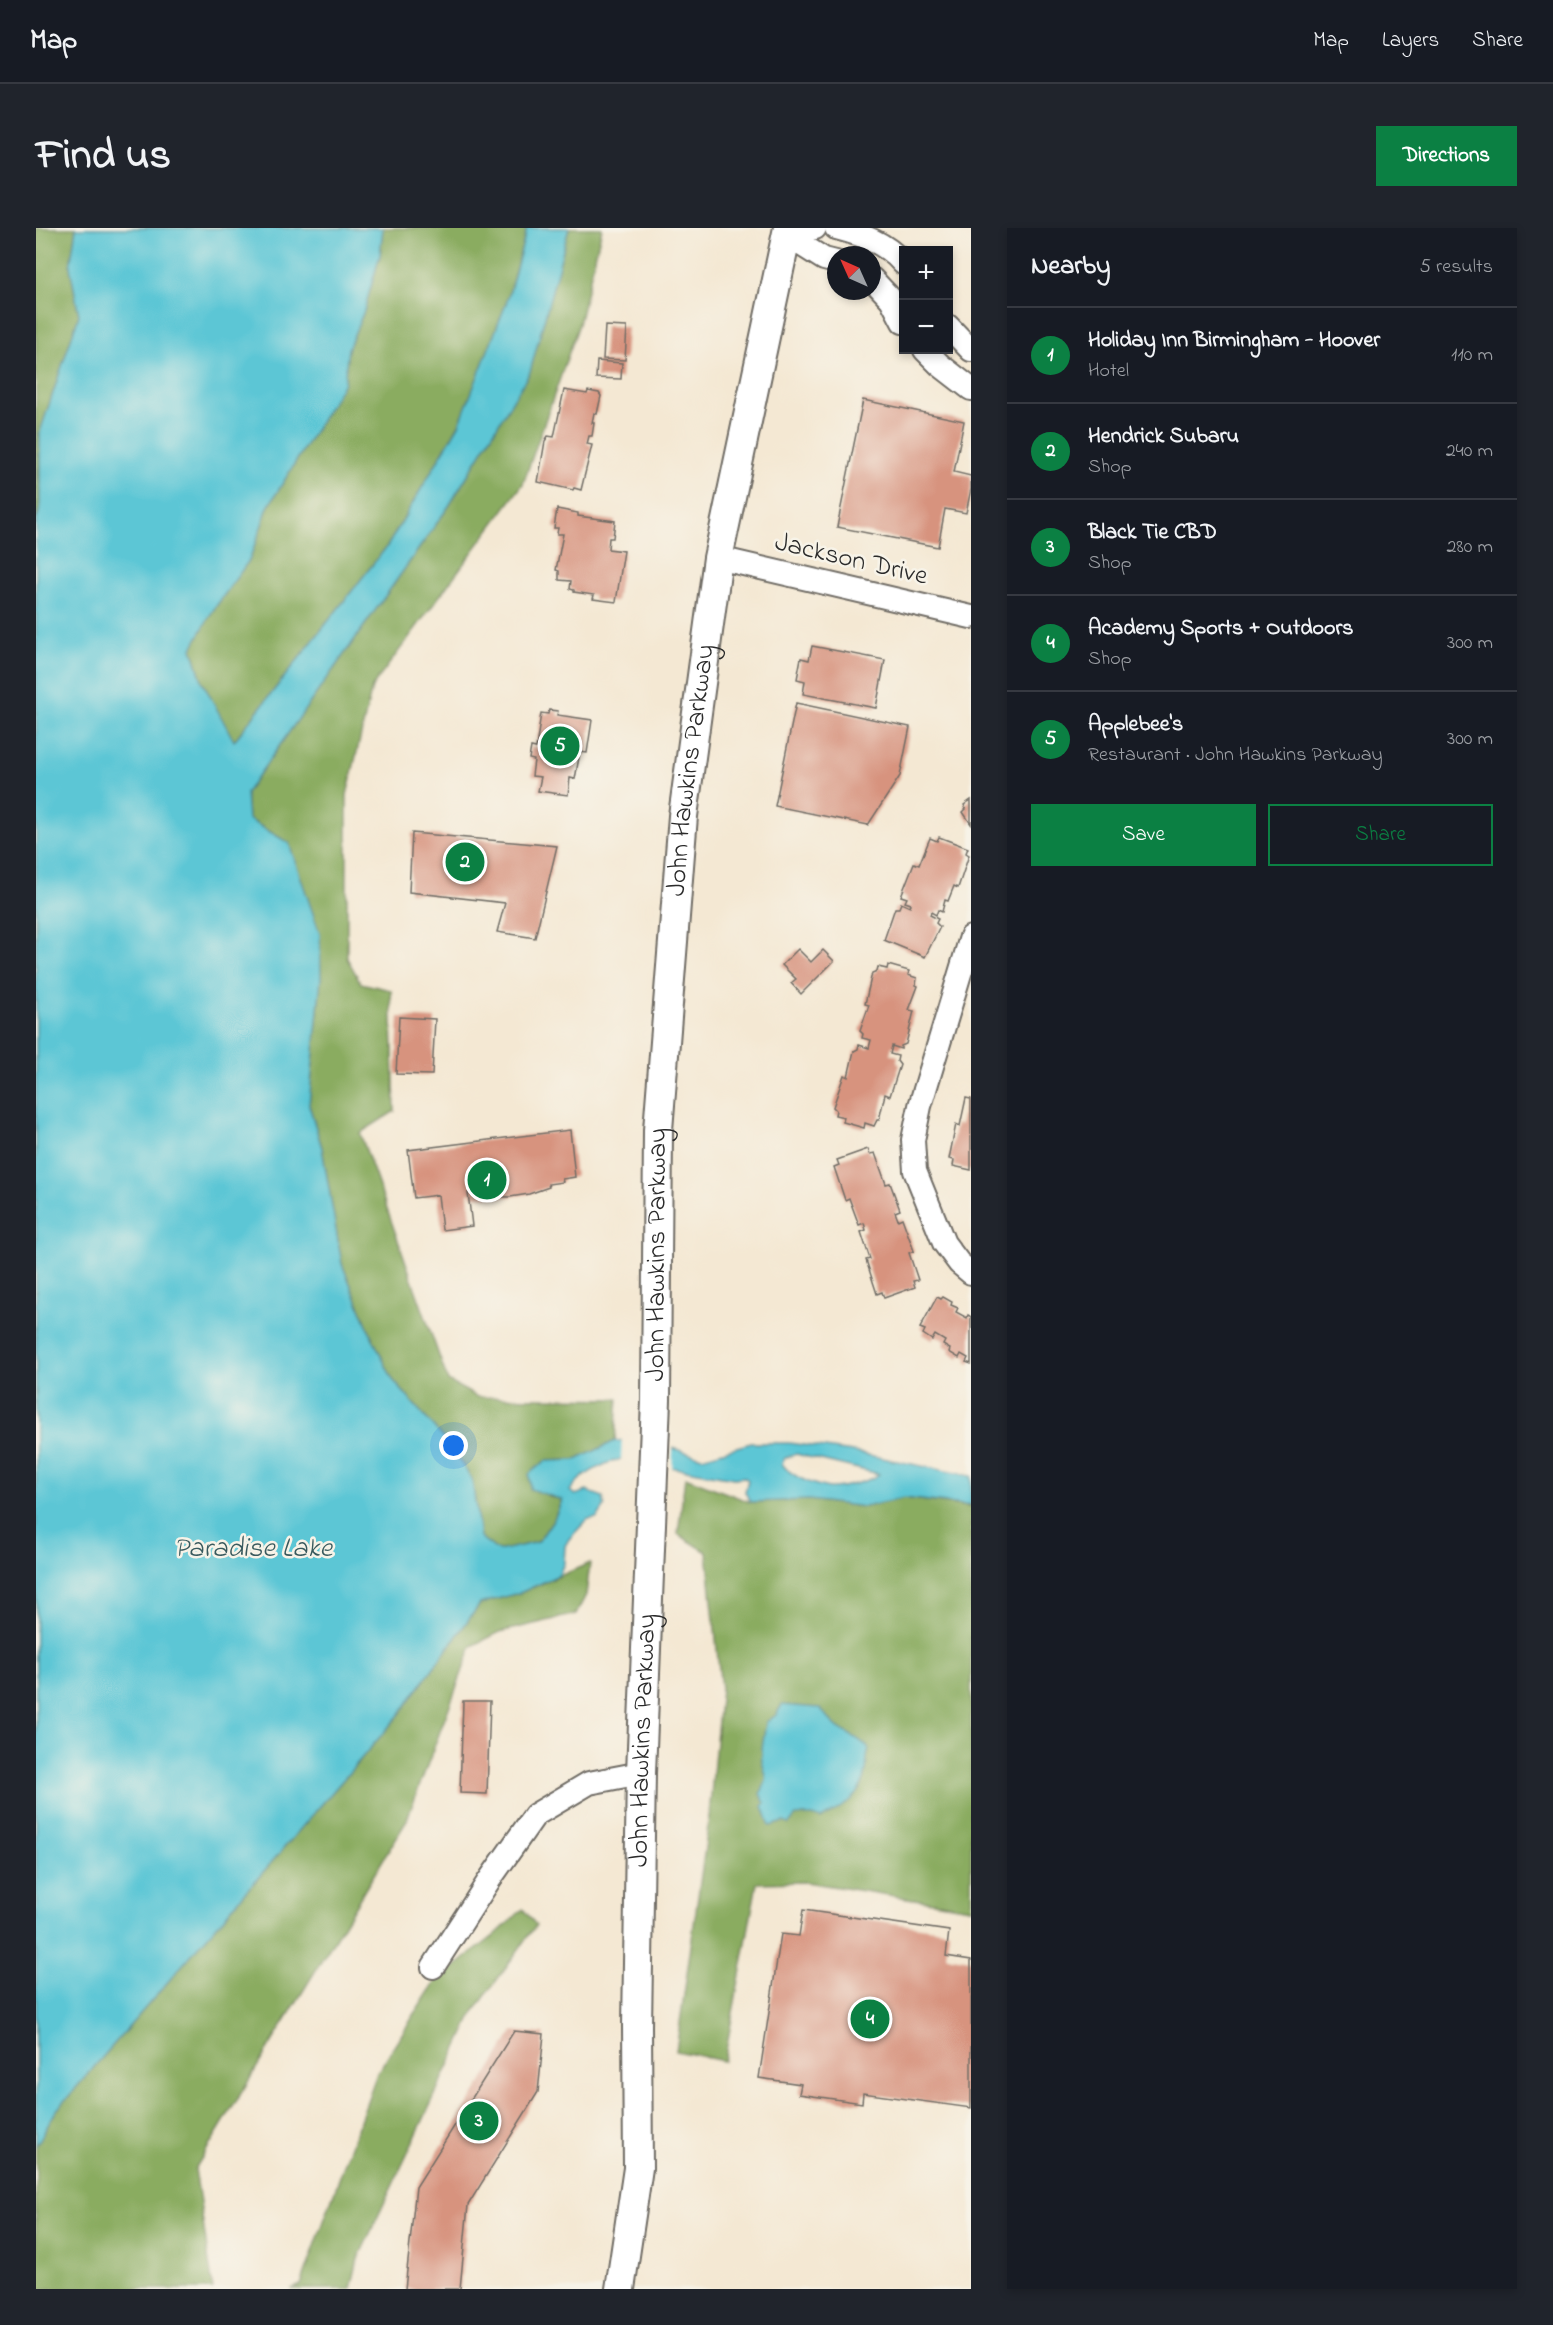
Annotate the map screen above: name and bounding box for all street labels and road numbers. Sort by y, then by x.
street label: Jackson Drive [771,523,932,597]
street label: John Hawkins Parkway [657,642,726,898]
street label: John Hawkins Parkway [637,1128,678,1382]
street label: John Hawkins Parkway [620,1613,667,1867]

